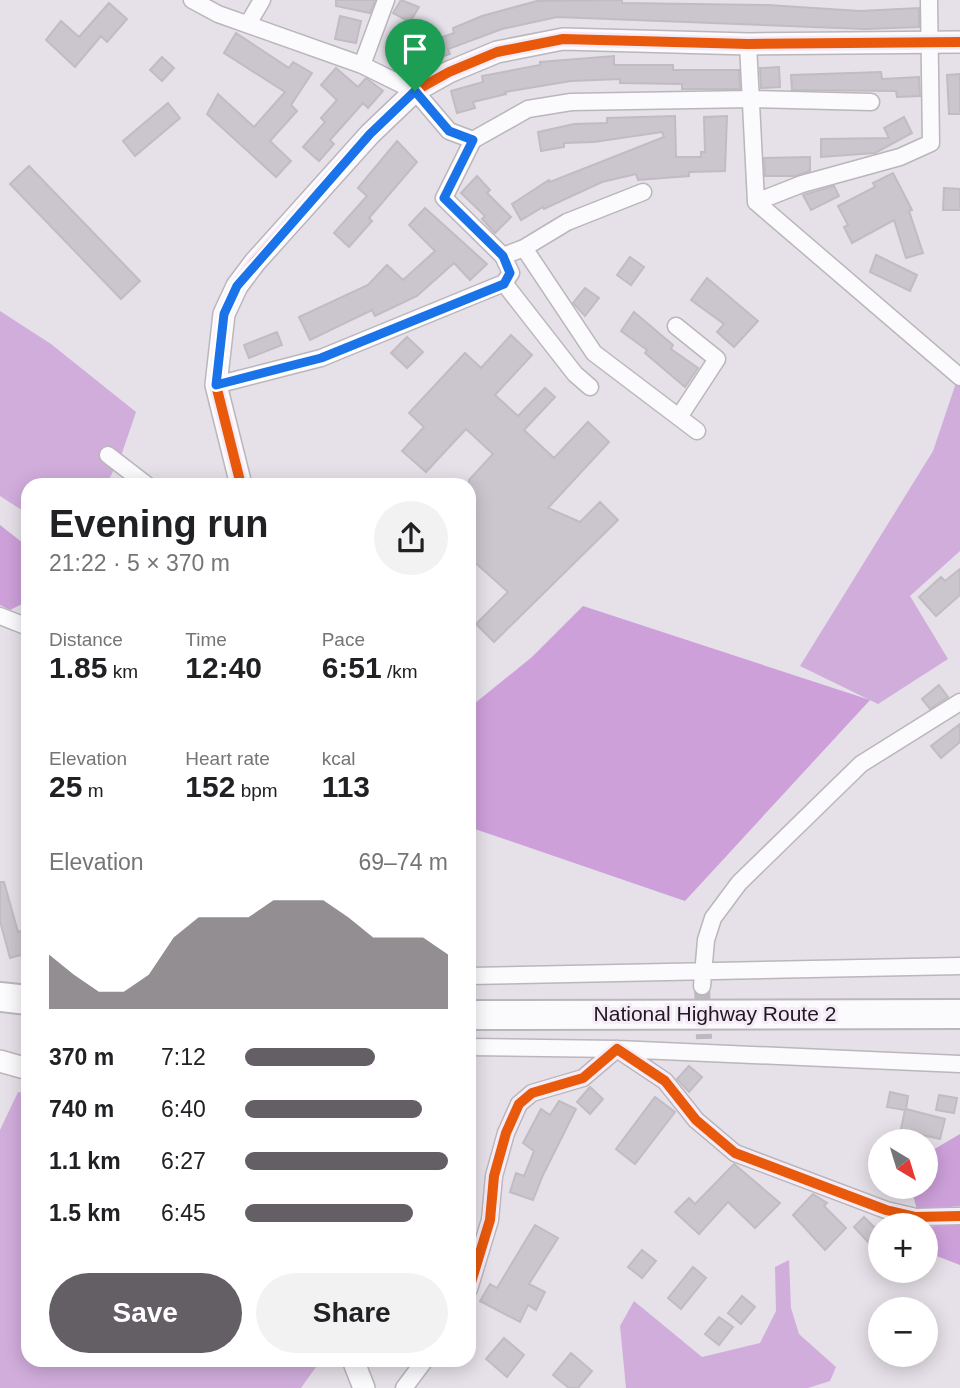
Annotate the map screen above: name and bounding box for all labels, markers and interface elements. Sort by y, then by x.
pin [385,19,445,91]
icon: arrive [396,30,434,68]
button: share [374,501,448,575]
text: Evening run [49,503,269,545]
text: 21:22 · 5 × 370 m [49,550,230,576]
text: Distance [49,629,123,650]
text: Time [185,629,227,650]
text: Pace [322,629,365,650]
text: 1.85 [49,651,107,684]
text: 12:40 [185,651,262,684]
text: 6:51 [322,651,382,684]
text: km [107,661,138,682]
text: /km [382,661,418,682]
text: Elevation [49,748,127,769]
text: Heart rate [185,748,270,769]
text: kcal [322,748,355,769]
text: 25 [49,770,82,803]
text: 152 [185,770,235,803]
text: 113 [322,770,370,803]
text: m [82,780,103,801]
text: bpm [235,780,278,801]
text: Elevation [49,849,144,875]
text: 69–74 m [358,849,448,875]
street label: National Highway Route 2 [594,1002,836,1025]
text: 370 m [49,1044,114,1070]
text: 7:12 [161,1044,206,1070]
text: 740 m [49,1096,114,1122]
text: 6:40 [161,1096,206,1122]
north arrow [868,1129,938,1199]
map controls [868,1129,938,1367]
text: 1.1 km [49,1148,121,1174]
text: 6:27 [161,1148,206,1174]
text: 1.5 km [49,1200,121,1226]
text: 6:45 [161,1200,206,1226]
button: + [868,1213,938,1283]
button: Save [49,1273,242,1353]
button: Share [256,1273,448,1353]
button: − [868,1297,938,1367]

